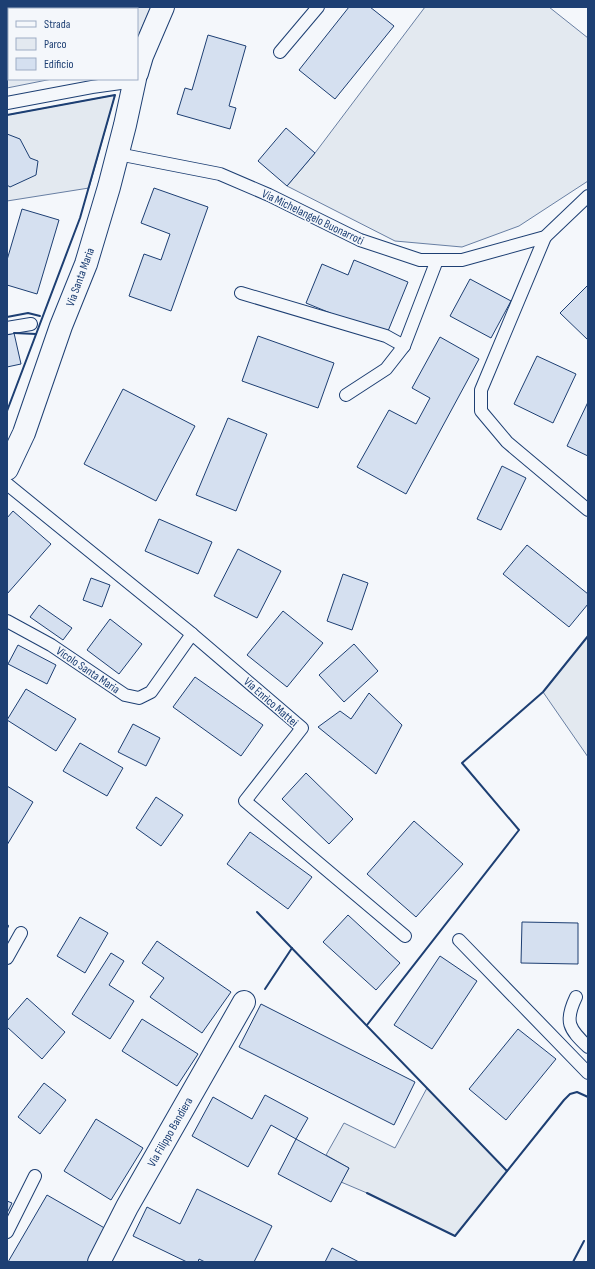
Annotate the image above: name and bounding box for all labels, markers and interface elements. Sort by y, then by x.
legend [8,8,138,80]
text: Strada [44,17,71,32]
text: Parco [44,37,67,52]
text: Edificio [44,57,73,72]
street label: Via Michelangelo Buonarroti [259,186,366,249]
street label: Via Santa Maria [63,245,98,309]
street label: Vicolo Santa Maria [53,644,123,697]
street label: Via Enrico Mattei [240,675,301,730]
street label: Via Filippo Bandiera [145,1095,197,1170]

